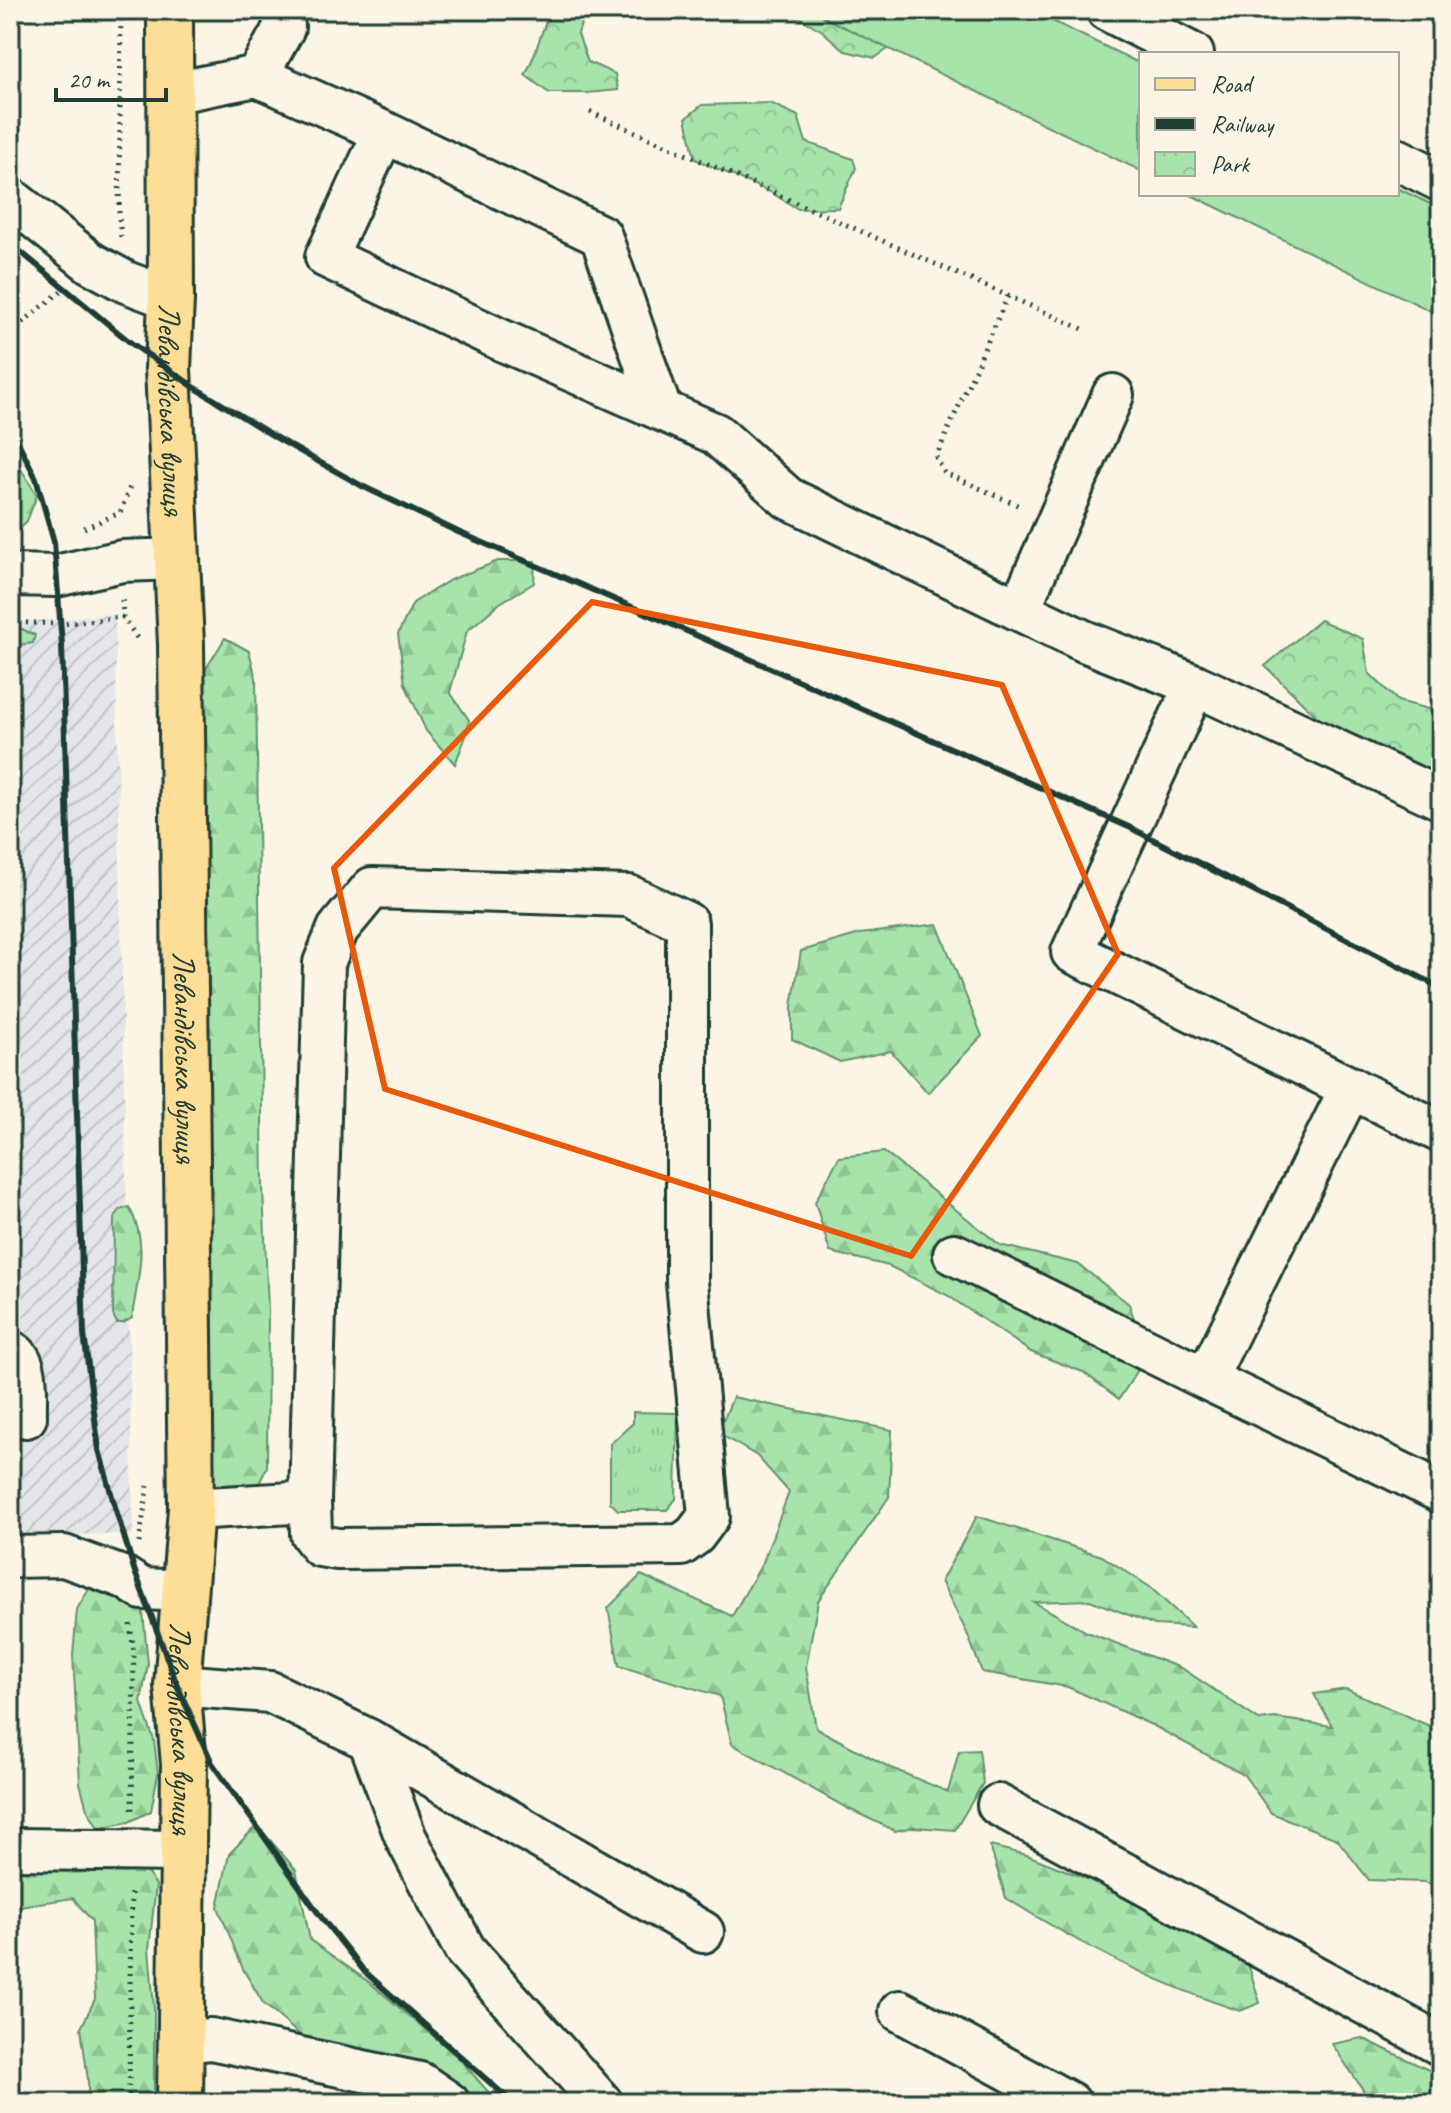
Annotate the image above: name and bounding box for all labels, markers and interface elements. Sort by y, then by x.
scale bar [56,52,166,102]
legend [1139,52,1399,196]
text: 20 m [68,65,111,95]
text: Road [1211,69,1255,99]
text: Railway [1211,109,1275,139]
text: Park [1211,149,1251,179]
street label: Левандівська вулиця [147,303,195,518]
street label: Левандівська вулиця [164,951,207,1165]
street label: Левандівська вулиця [156,1622,204,1836]

